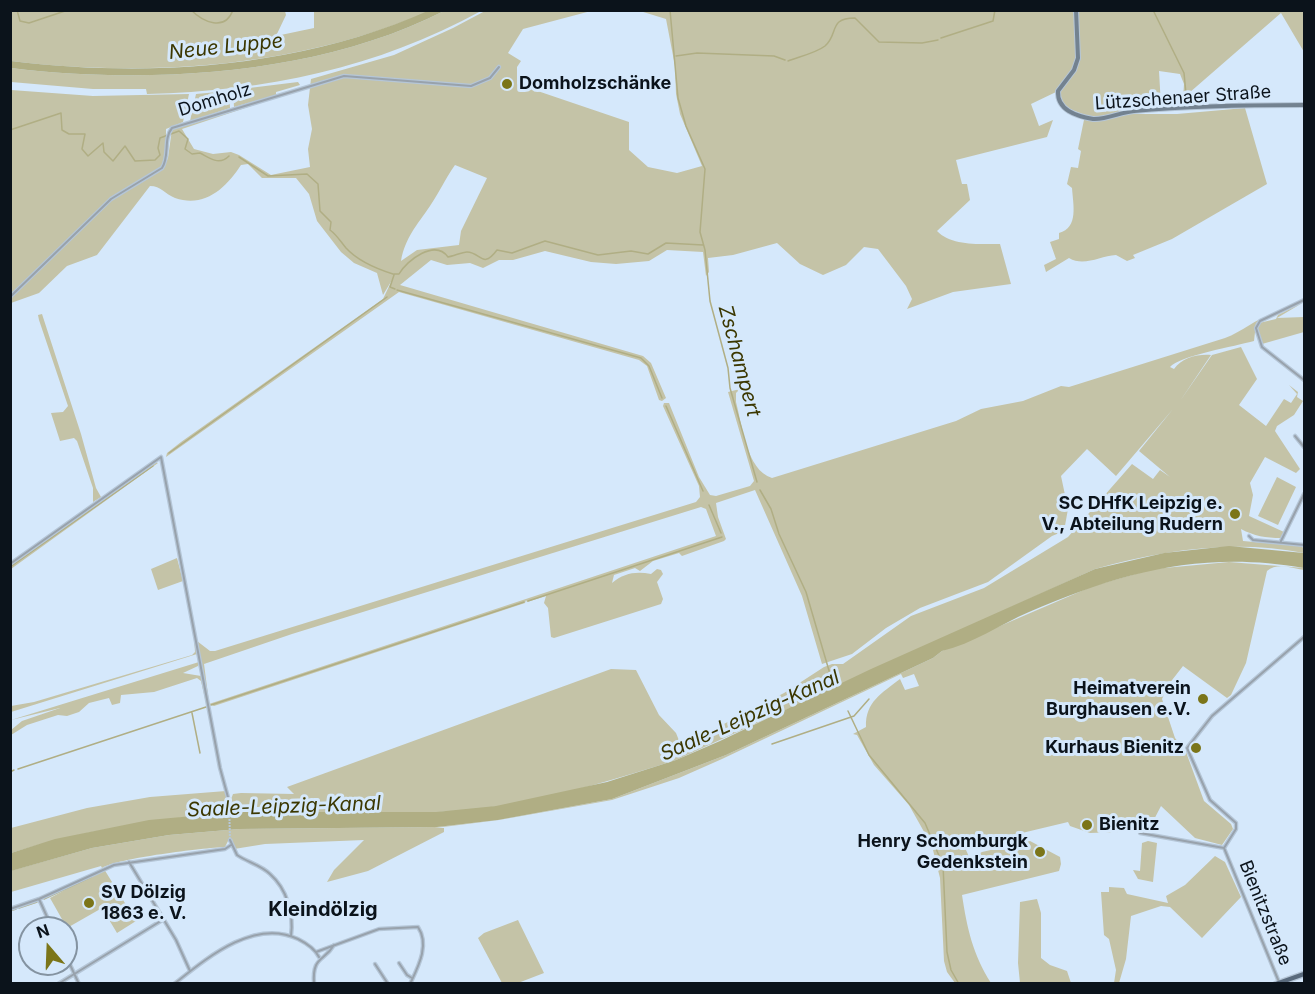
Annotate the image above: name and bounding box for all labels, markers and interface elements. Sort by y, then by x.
water label: Neue Luppe [168,29,284,65]
place label: Domholzschänke [519,73,671,95]
marker: Domholzschänke [500,77,514,91]
street label: Domholz [176,79,254,121]
street label: Lützschenaer Straße [1094,81,1272,115]
water label: Zschampert [713,303,765,419]
place label: SC DHfK Leipzig e. V., Abteilung Rudern [1042,493,1223,536]
marker: SC DHfK Leipzig e. V., Abteilung Rudern [1228,507,1242,521]
water label: Saale-Leipzig-Kanal [657,666,843,766]
place label: Heimatverein Burghausen e.V. [1046,678,1191,720]
marker: Heimatverein Burghausen e.V. [1196,692,1210,706]
place label: Kurhaus Bienitz [1045,737,1184,759]
marker: Kurhaus Bienitz [1189,741,1203,755]
water label: Saale-Leipzig-Kanal [187,792,381,822]
place label: Bienitz [1099,814,1159,836]
marker: Bienitz [1080,818,1094,832]
place label: Henry Schomburgk Gedenkstein [858,831,1028,874]
marker: Henry Schomburgk Gedenkstein [1033,845,1047,859]
street label: Bienitzstraße [1234,857,1296,969]
place label: SV Dölzig 1863 e. V. [101,882,187,924]
marker: SV Dölzig 1863 e. V. [82,896,96,910]
district label: Kleindölzig [268,898,378,922]
north arrow [18,916,78,976]
text: N [34,919,52,942]

